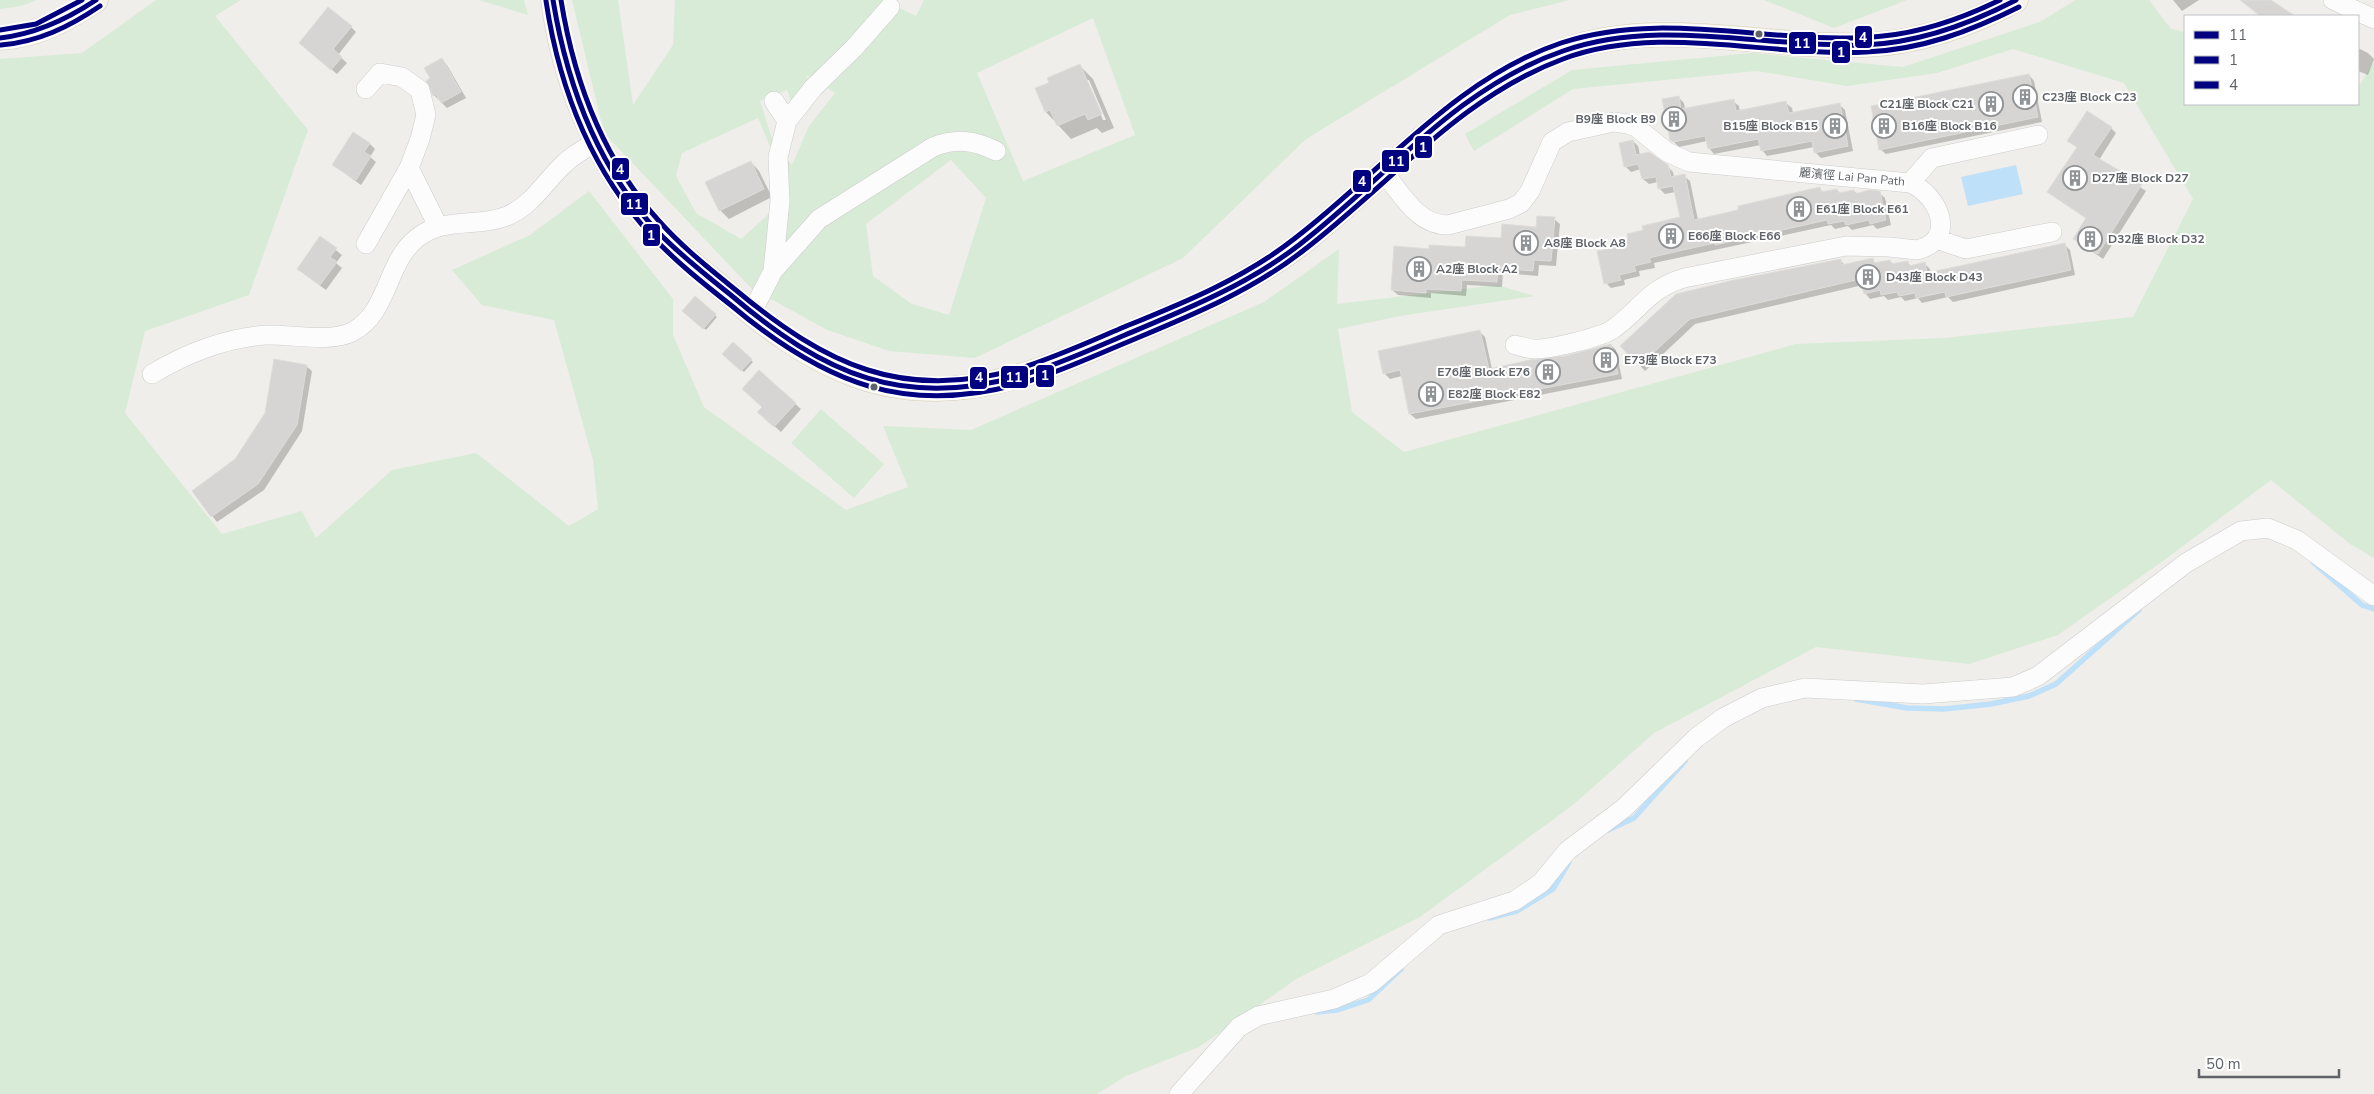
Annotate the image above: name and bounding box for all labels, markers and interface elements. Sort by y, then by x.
legend [2184,15,2359,105]
line badge: 4 [1854,25,1873,49]
text: 11 [2229,25,2247,45]
text: 4 [1859,28,1868,47]
unlabelled marker [1754,29,1764,39]
line badge: 11 [1788,31,1817,55]
text: 11 [1794,34,1810,53]
line badge: 1 [1831,40,1851,64]
text: 1 [1837,43,1845,62]
text: 1 [2229,50,2238,70]
text: 4 [2229,75,2238,95]
building icon: C23座 Block C23 [2012,84,2038,110]
place label: C23座 Block C23 [2042,89,2137,105]
building icon: C21座 Block C21 [1978,91,2004,117]
place label: C21座 Block C21 [1879,96,1974,112]
building icon: B9座 Block B9 [1661,106,1687,132]
place label: B9座 Block B9 [1576,111,1656,127]
building icon: B15座 Block B15 [1822,113,1848,139]
building icon: B16座 Block B16 [1871,113,1897,139]
place label: B15座 Block B15 [1723,118,1818,134]
place label: B16座 Block B16 [1902,118,1997,134]
line badge: 1 [1414,135,1433,159]
text: 1 [1419,138,1427,157]
line badge: 11 [1381,149,1410,173]
text: 11 [1388,152,1404,171]
line badge: 4 [611,157,630,181]
text: 4 [616,160,625,179]
street label: 麗濱徑 Lai Pan Path [1798,164,1906,190]
building icon: D27座 Block D27 [2062,165,2088,191]
line badge: 4 [1352,169,1372,193]
place label: D27座 Block D27 [2092,170,2189,186]
text: 4 [1358,172,1367,191]
line badge: 11 [620,192,649,216]
text: 11 [626,195,642,214]
building icon: E61座 Block E61 [1786,196,1812,222]
place label: E61座 Block E61 [1816,201,1909,217]
line badge: 1 [642,223,661,247]
building icon: E66座 Block E66 [1658,223,1684,249]
text: 1 [647,226,655,245]
building icon: D32座 Block D32 [2077,226,2103,252]
place label: E66座 Block E66 [1688,228,1781,244]
building icon: A8座 Block A8 [1513,230,1539,256]
place label: D32座 Block D32 [2108,231,2205,247]
place label: A8座 Block A8 [1544,235,1626,251]
building icon: A2座 Block A2 [1406,256,1432,282]
place label: A2座 Block A2 [1436,261,1518,277]
building icon: D43座 Block D43 [1855,264,1881,290]
place label: D43座 Block D43 [1886,269,1983,285]
building icon: E73座 Block E73 [1593,347,1619,373]
place label: E73座 Block E73 [1624,352,1717,368]
building icon: E76座 Block E76 [1535,359,1561,385]
line badge: 1 [1035,364,1055,388]
place label: E76座 Block E76 [1437,364,1530,380]
line badge: 11 [1000,365,1029,389]
line badge: 4 [969,366,988,390]
text: 1 [1041,366,1049,385]
text: 4 [975,368,984,387]
text: 11 [1006,368,1022,387]
building icon: E82座 Block E82 [1418,381,1444,407]
unlabelled marker [869,382,879,392]
place label: E82座 Block E82 [1448,386,1541,402]
scale bar [2199,1046,2339,1078]
text: 50 m [2206,1054,2241,1074]

